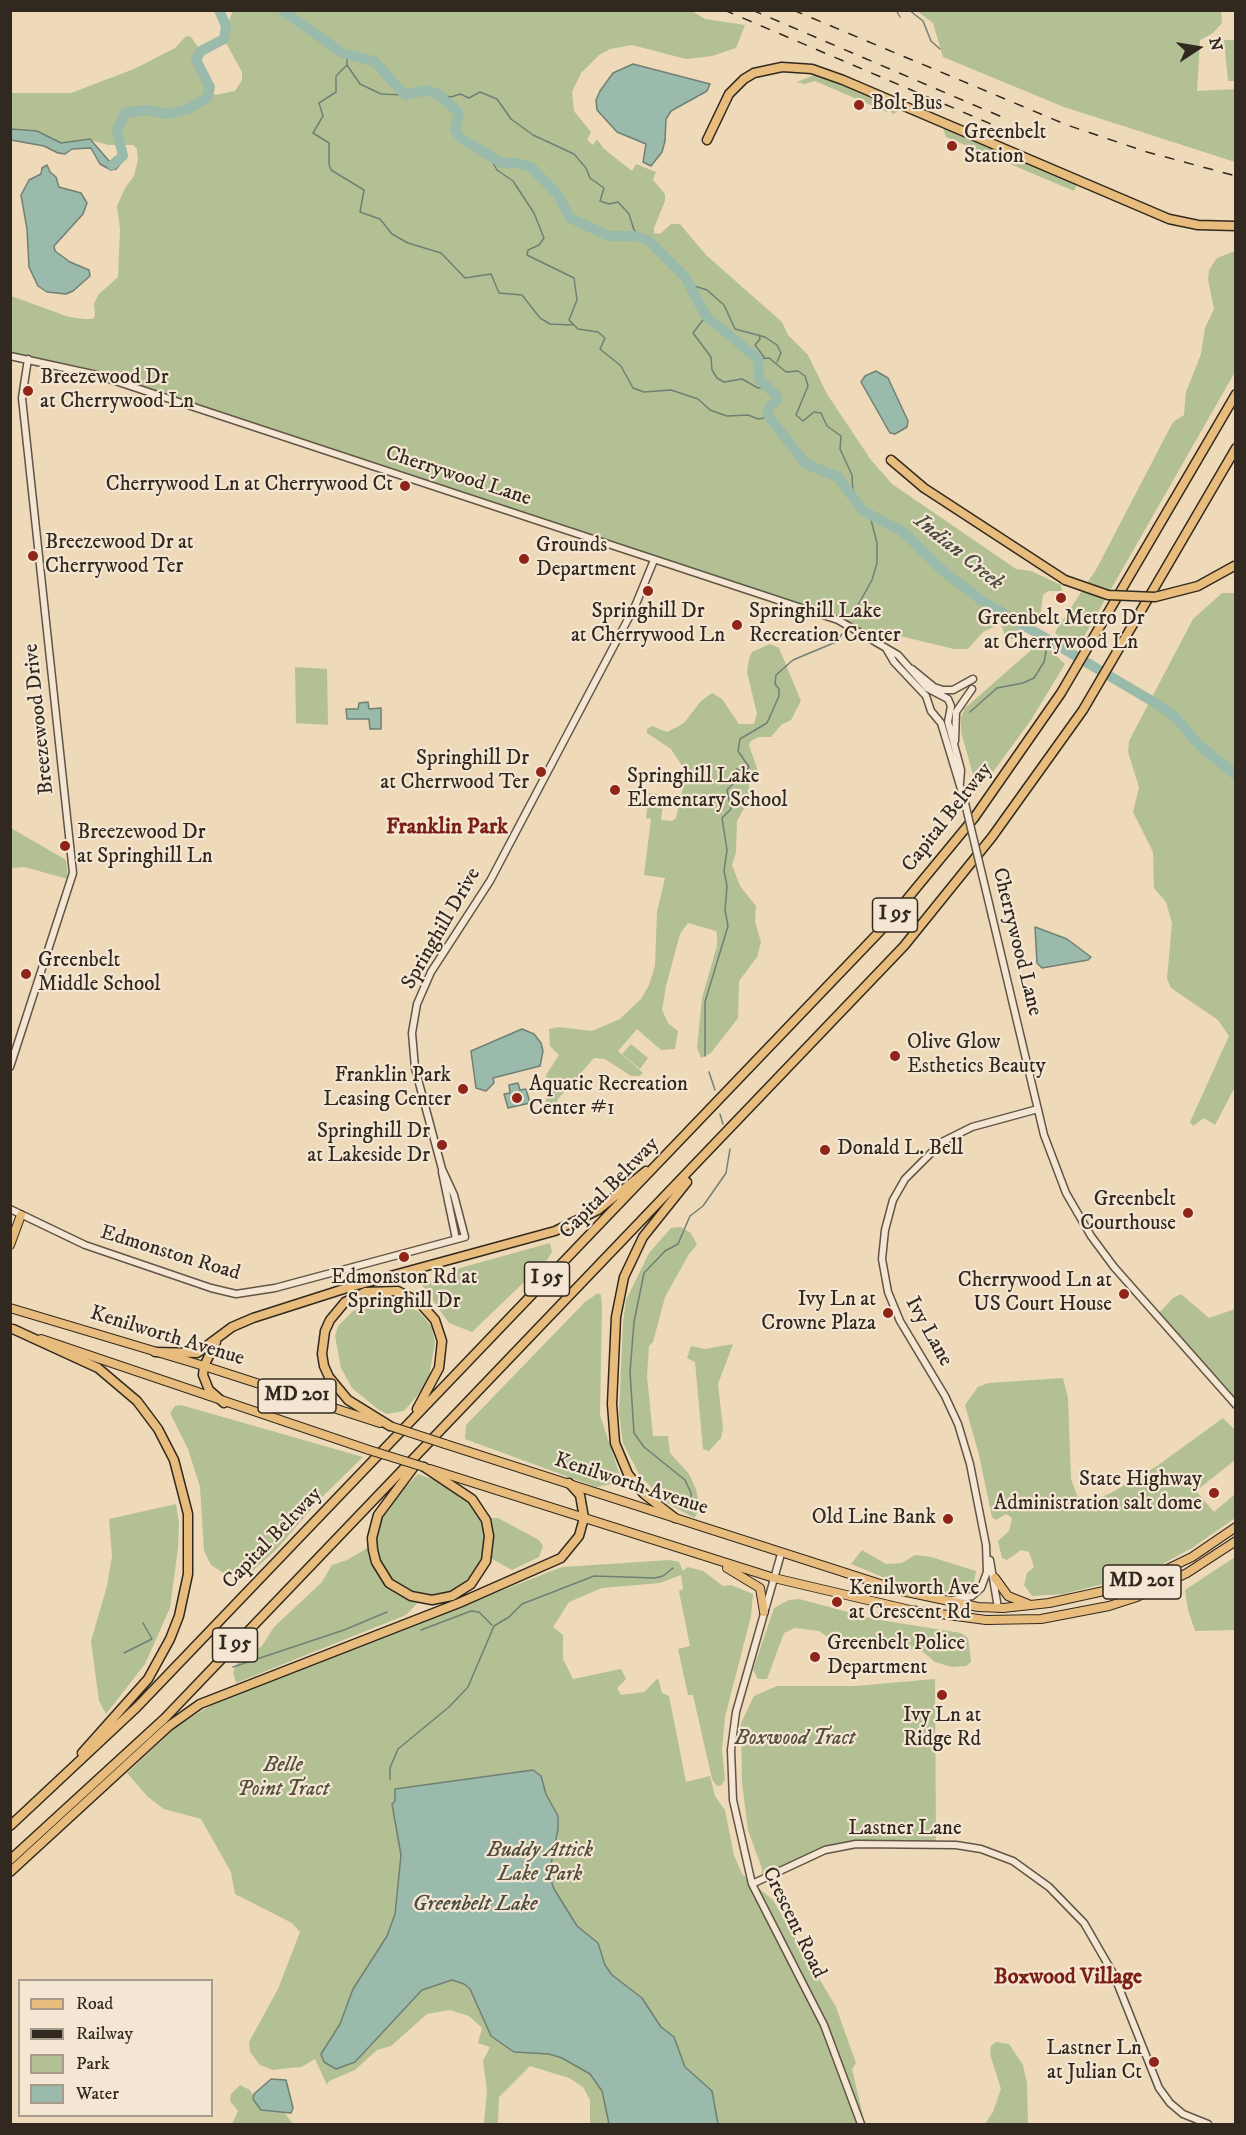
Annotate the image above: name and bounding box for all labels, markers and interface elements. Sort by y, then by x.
north arrow [1168,18,1228,78]
text: N [1204,36,1227,53]
place label: Bolt Bus [871,92,942,118]
marker: Bolt Bus [852,98,866,112]
place label: Greenbelt Station [964,121,1046,171]
marker: Greenbelt Station [945,139,959,153]
place label: Breezewood Dr at Cherrywood Ln [40,366,194,416]
marker: Breezewood Dr at Cherrywood Ln [21,384,35,398]
street label: Cherrywood Lane [382,442,534,512]
place label: Cherrywood Ln at Cherrywood Ct [106,473,393,499]
marker: Cherrywood Ln at Cherrywood Ct [398,479,412,493]
water label: Indian Creek [908,509,1008,597]
place label: Breezewood Dr at Cherrywood Ter [45,531,194,581]
place label: Grounds Department [536,534,636,584]
marker: Breezewood Dr at Cherrywood Ter [26,549,40,563]
marker: Grounds Department [517,552,531,566]
marker: Springhill Dr at Cherrywood Ln [641,584,655,598]
marker: Greenbelt Metro Dr at Cherrywood Ln [1054,591,1068,605]
place label: Springhill Dr at Cherrywood Ln [571,600,725,650]
place label: Springhill Lake Recreation Center [749,600,901,650]
place label: Greenbelt Metro Dr at Cherrywood Ln [977,607,1145,657]
marker: Springhill Lake Recreation Center [730,618,744,632]
street label: Breezewood Drive [20,642,60,796]
place label: Springhill Dr at Cherrwood Ter [380,747,529,797]
street label: Capital Beltway [897,758,999,878]
marker: Springhill Dr at Cherrwood Ter [534,765,548,779]
place label: Springhill Lake Elementary School [627,765,788,815]
marker: Springhill Lake Elementary School [608,783,622,797]
district label: Franklin Park [386,815,508,841]
place label: Breezewood Dr at Springhill Ln [77,821,213,871]
marker: Breezewood Dr at Springhill Ln [58,839,72,853]
street label: Springhill Drive [397,864,487,994]
street label: Cherrywood Lane [985,865,1047,1019]
road number: I 95 [872,898,918,932]
place label: Greenbelt Middle School [38,949,161,999]
marker: Greenbelt Middle School [19,967,33,981]
place label: Olive Glow Esthetics Beauty [907,1031,1046,1081]
marker: Olive Glow Esthetics Beauty [888,1049,902,1063]
place label: Franklin Park Leasing Center [323,1064,451,1114]
place label: Aquatic Recreation Center #1 [529,1073,688,1123]
marker: Franklin Park Leasing Center [456,1082,470,1096]
marker: Aquatic Recreation Center #1 [510,1091,524,1105]
place label: Springhill Dr at Lakeside Dr [307,1120,430,1170]
street label: Capital Beltway [555,1133,665,1245]
place label: Donald L. Bell [837,1137,963,1163]
marker: Springhill Dr at Lakeside Dr [435,1138,449,1152]
marker: Donald L. Bell [818,1143,832,1157]
place label: Greenbelt Courthouse [1080,1188,1176,1238]
marker: Greenbelt Courthouse [1181,1206,1195,1220]
street label: Edmonston Road [97,1221,243,1287]
marker: Edmonston Rd at Springhill Dr [397,1250,411,1264]
road number: I 95 [524,1262,570,1296]
place label: Edmonston Rd at Springhill Dr [331,1266,477,1316]
place label: Cherrywood Ln at US Court House [958,1269,1112,1319]
marker: Cherrywood Ln at US Court House [1117,1287,1131,1301]
place label: Ivy Ln at Crowne Plaza [761,1288,876,1338]
street label: Ivy Lane [899,1293,957,1371]
street label: Kenilworth Avenue [87,1302,247,1372]
marker: Ivy Ln at Crowne Plaza [881,1306,895,1320]
road number: MD 201 [258,1379,336,1413]
street label: Kenilworth Avenue [551,1448,711,1522]
place label: State Highway Administration salt dome [994,1468,1202,1518]
street label: Capital Beltway [218,1483,328,1595]
marker: State Highway Administration salt dome [1207,1486,1221,1500]
place label: Old Line Bank [812,1506,936,1532]
marker: Old Line Bank [941,1512,955,1526]
road number: MD 201 [1103,1565,1181,1599]
place label: Kenilworth Ave at Crescent Rd [849,1577,979,1627]
marker: Kenilworth Ave at Crescent Rd [830,1595,844,1609]
road number: I 95 [212,1628,258,1662]
place label: Greenbelt Police Department [827,1632,965,1682]
marker: Greenbelt Police Department [808,1650,822,1664]
marker: Ivy Ln at Ridge Rd [935,1688,949,1702]
place label: Ivy Ln at Ridge Rd [903,1704,981,1754]
park label: Boxwood Tract [735,1727,855,1753]
park label: Belle Point Tract [237,1754,329,1804]
street label: Lastner Lane [848,1817,962,1843]
park label: Buddy Attick Lake Park [487,1839,593,1889]
street label: Crescent Road [755,1863,831,1983]
water label: Greenbelt Lake [413,1892,537,1918]
district label: Boxwood Village [994,1965,1142,1991]
legend [18,1979,213,2117]
text: Road [76,1993,113,2015]
text: Railway [76,2023,133,2045]
place label: Lastner Ln at Julian Ct [1046,2037,1142,2087]
text: Park [76,2053,110,2075]
marker: Lastner Ln at Julian Ct [1147,2055,1161,2069]
text: Water [76,2083,119,2105]

